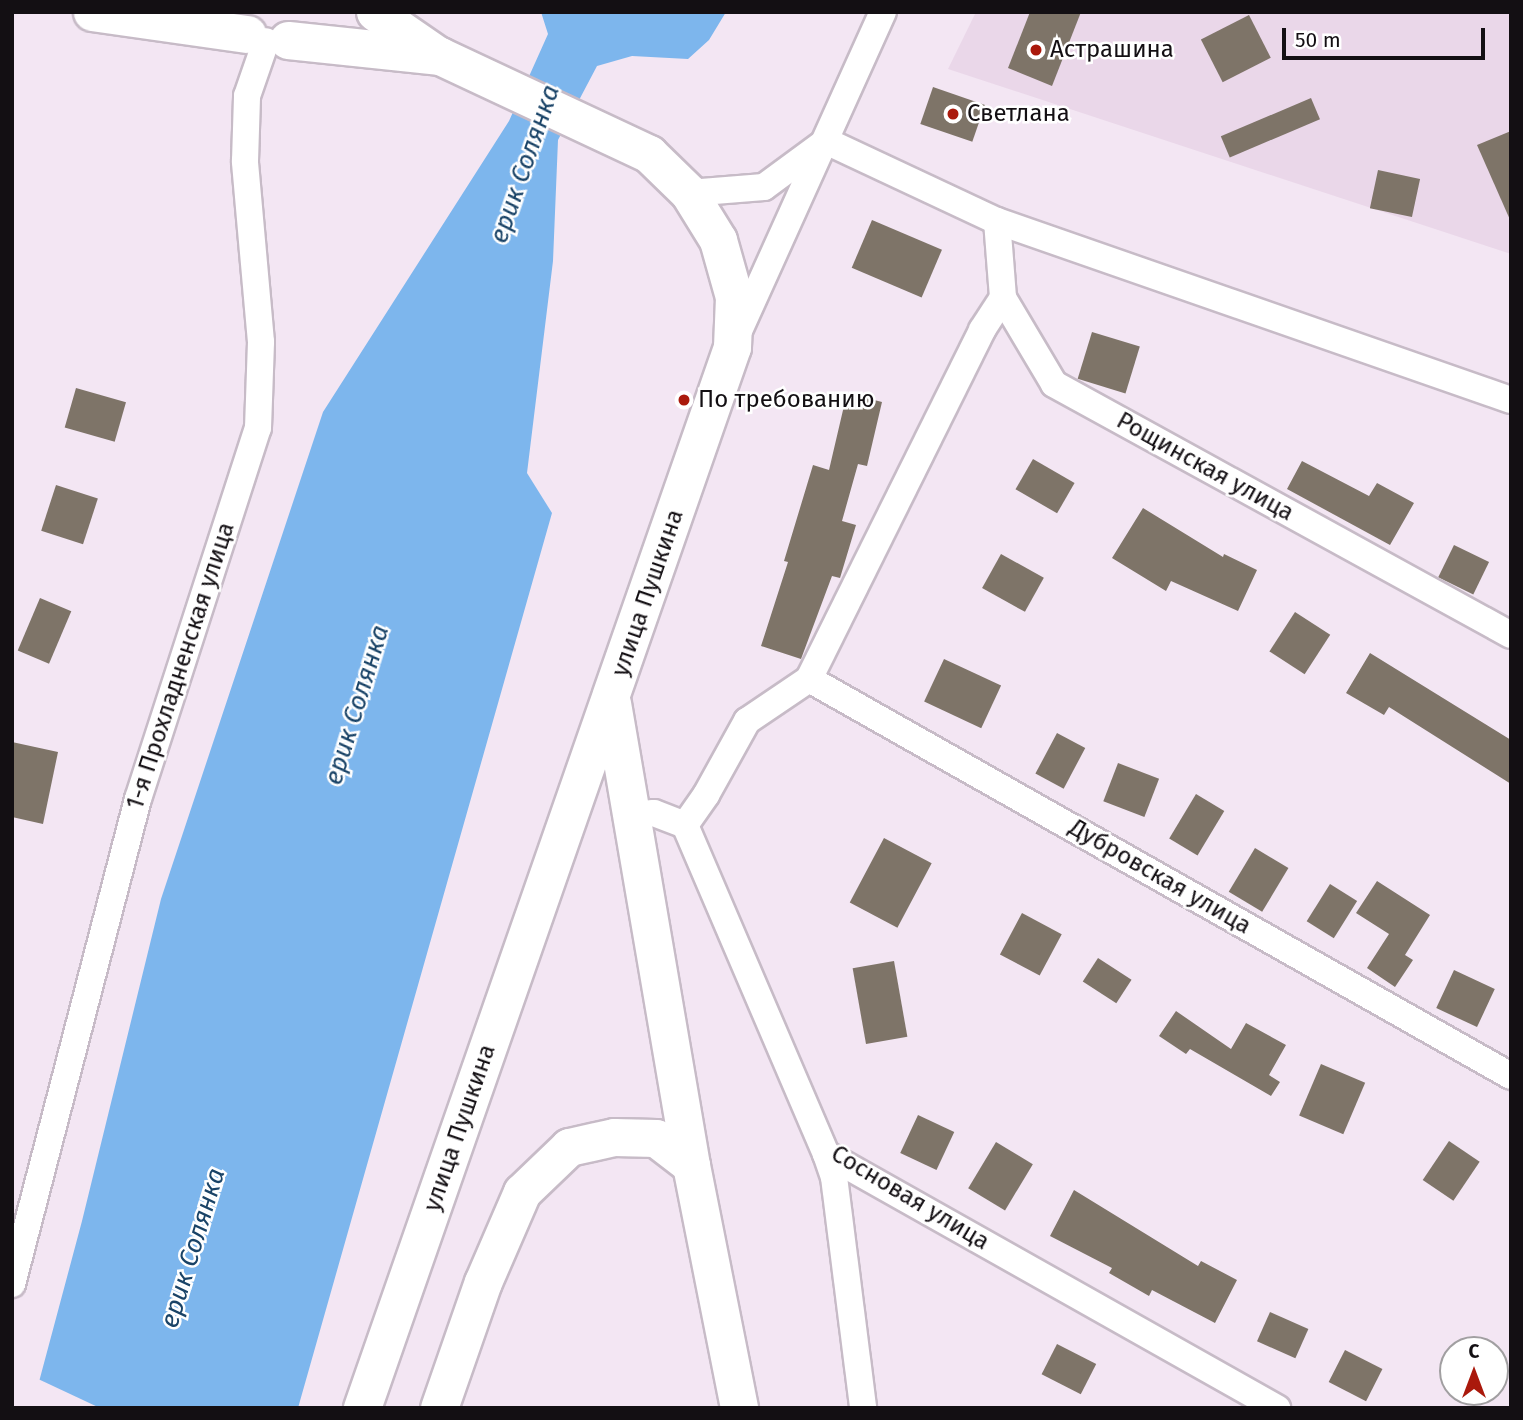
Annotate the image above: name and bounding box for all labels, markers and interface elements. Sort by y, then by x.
scale bar [1285,14,1488,58]
text: 50 m [1295,27,1341,53]
place label: Астрашина [1050,36,1174,64]
marker: Астрашина [1028,42,1044,58]
water label: ерик Солянка [483,81,567,247]
place label: Светлана [967,100,1070,128]
marker: Светлана [945,106,961,122]
place label: По требованию [698,386,874,414]
marker: По требованию [676,392,692,408]
street label: Рощинская улица [1111,406,1299,528]
street label: улица Пушкина [606,506,690,680]
street label: 1-я Прохладненская улица [121,519,241,813]
water label: ерик Солянка [318,621,396,789]
street label: Дубровская улица [1064,813,1256,941]
street label: улица Пушкина [418,1041,502,1215]
street label: Сосновая улица [826,1139,994,1257]
water label: ерик Солянка [154,1164,232,1332]
north arrow [1439,1336,1509,1406]
text: С [1469,1340,1479,1363]

